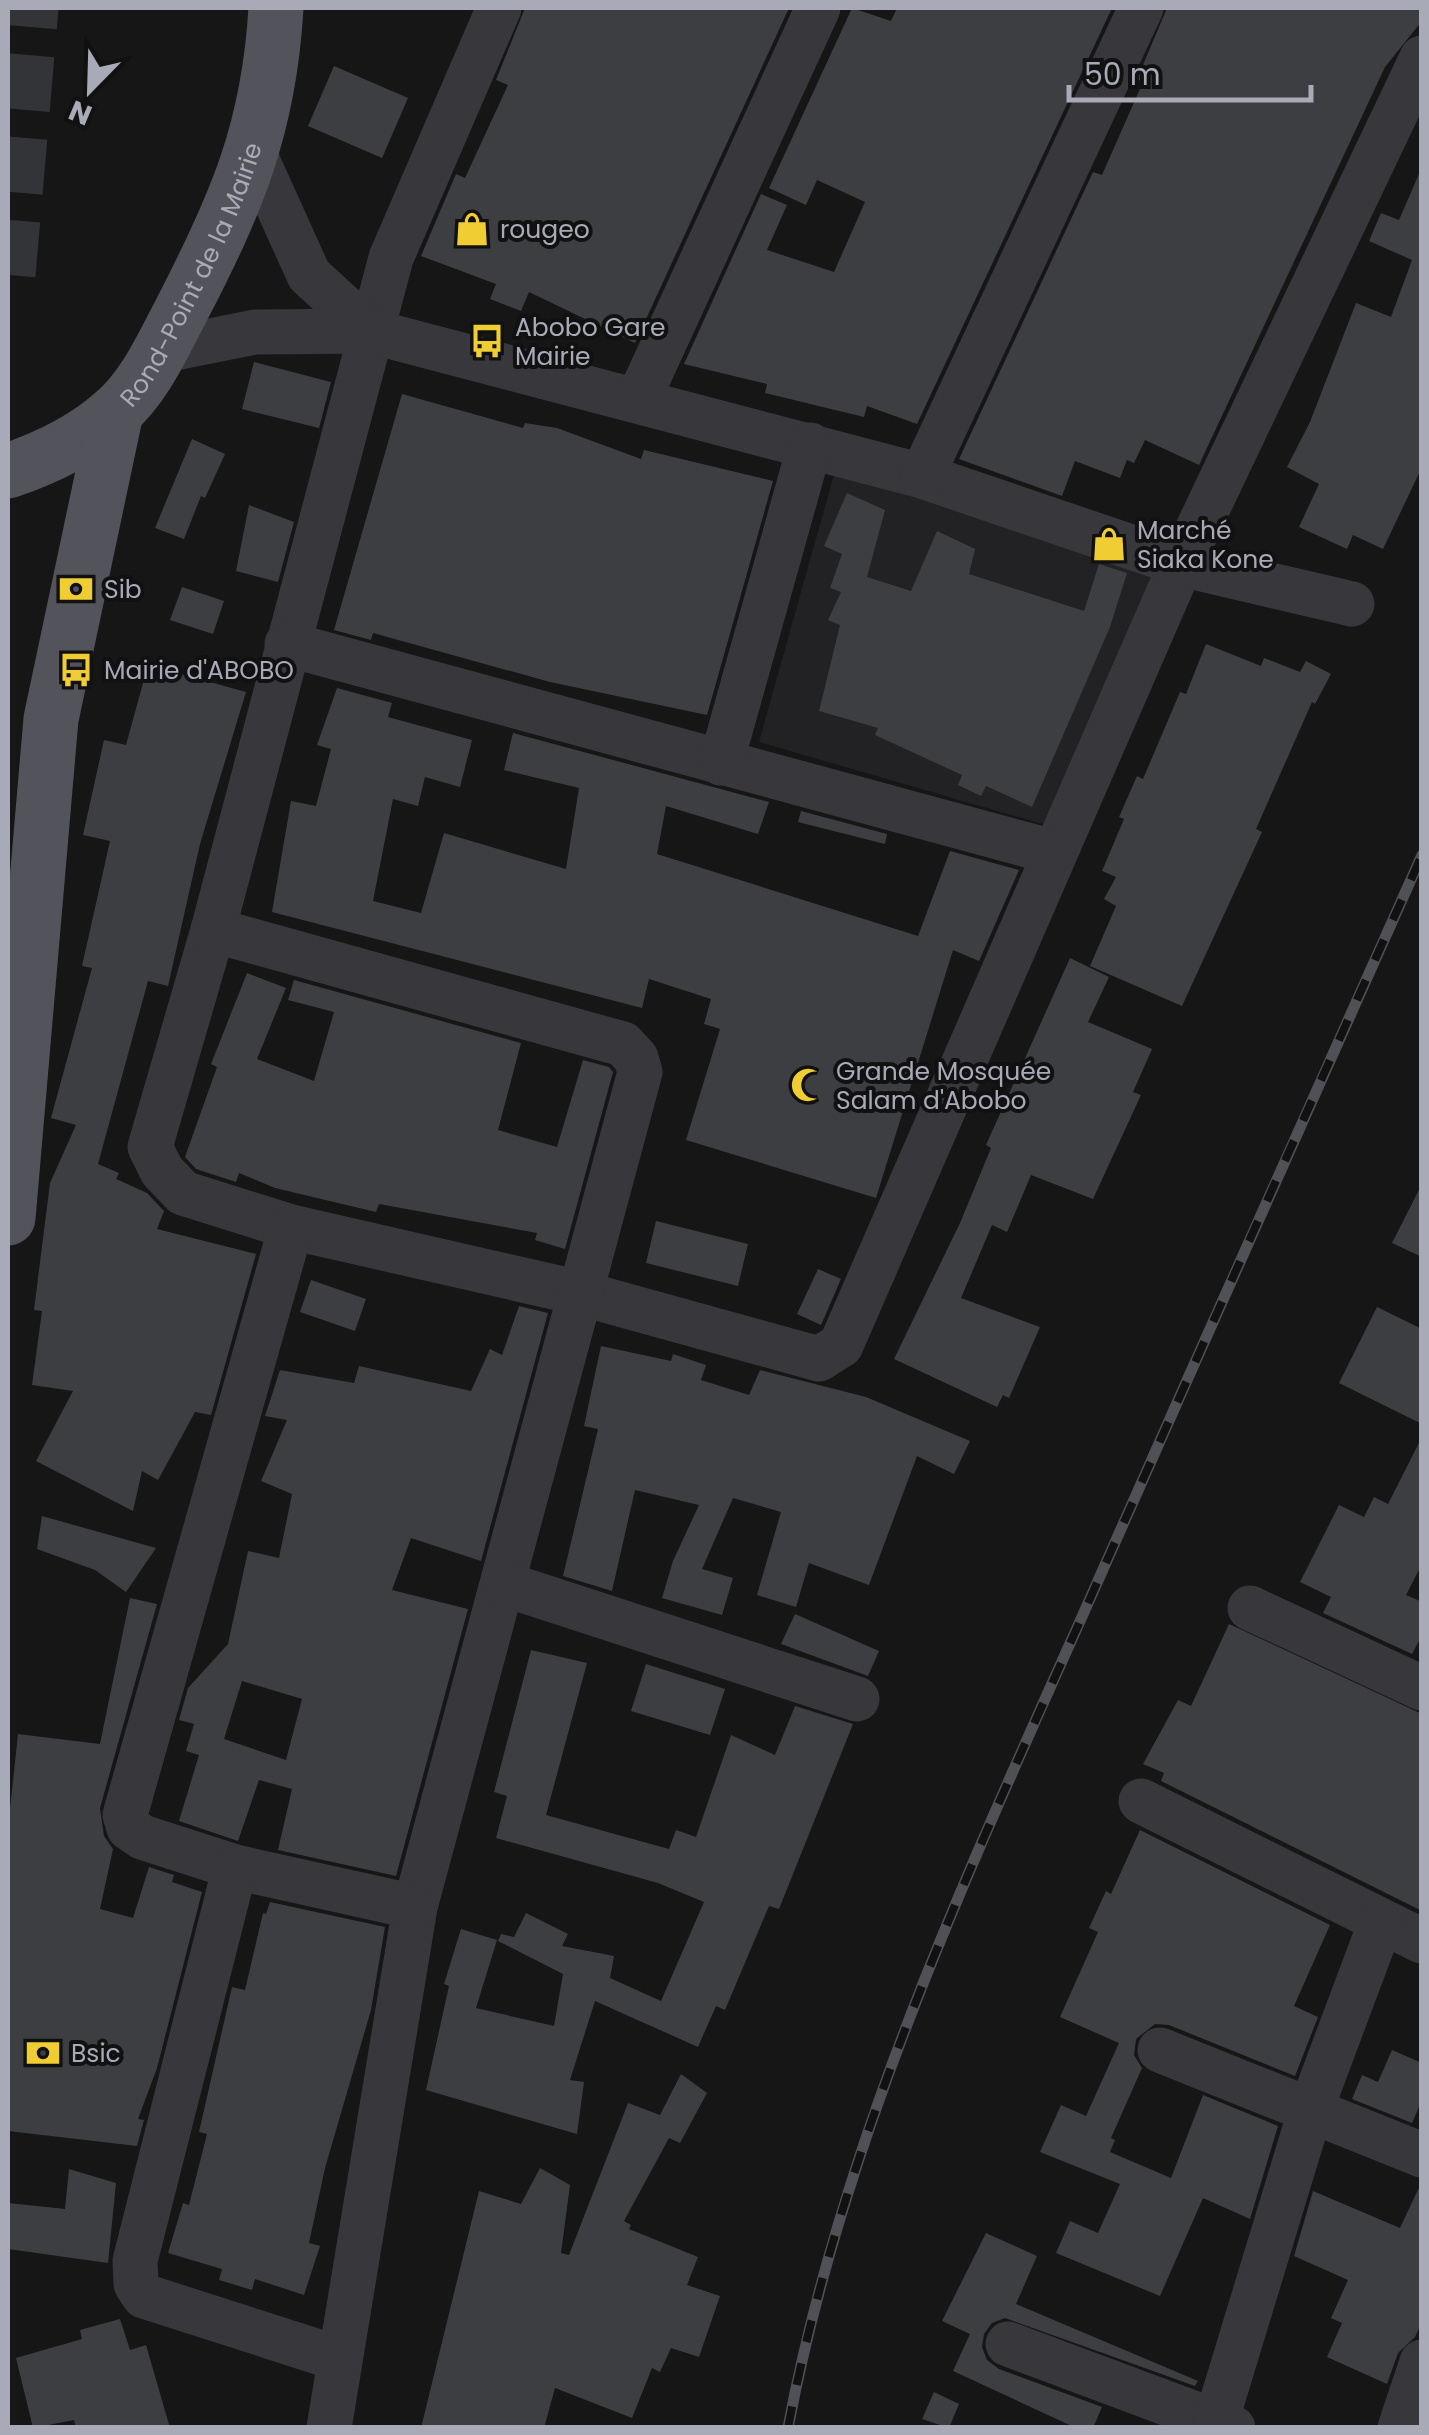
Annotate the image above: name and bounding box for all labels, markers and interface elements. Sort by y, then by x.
north arrow [40,40,140,140]
scale bar [1069,40,1312,102]
text: 50 m [1084,53,1161,96]
text: N [63,90,98,135]
street label: Rond-Point de la Mairie [112,138,270,414]
shop icon: rougeo [453,210,491,248]
place label: rougeo [500,212,590,247]
place label: Abobo Gare Mairie [515,310,666,374]
bus stop icon: Abobo Gare Mairie [468,322,506,360]
place label: Marché Siaka Kone [1137,513,1274,577]
shop icon: Marché Siaka Kone [1090,525,1128,563]
bank icon: Sib [57,570,95,608]
place label: Sib [104,572,142,607]
bus stop icon: Mairie d'ABOBO [57,651,95,689]
place label: Mairie d'ABOBO [104,653,294,688]
place label: Grande Mosquée Salam d'Abobo [836,1054,1051,1118]
mosque icon: Grande Mosquée Salam d'Abobo [789,1066,827,1104]
bank icon: Bsic [24,2034,62,2072]
place label: Bsic [71,2036,121,2071]

